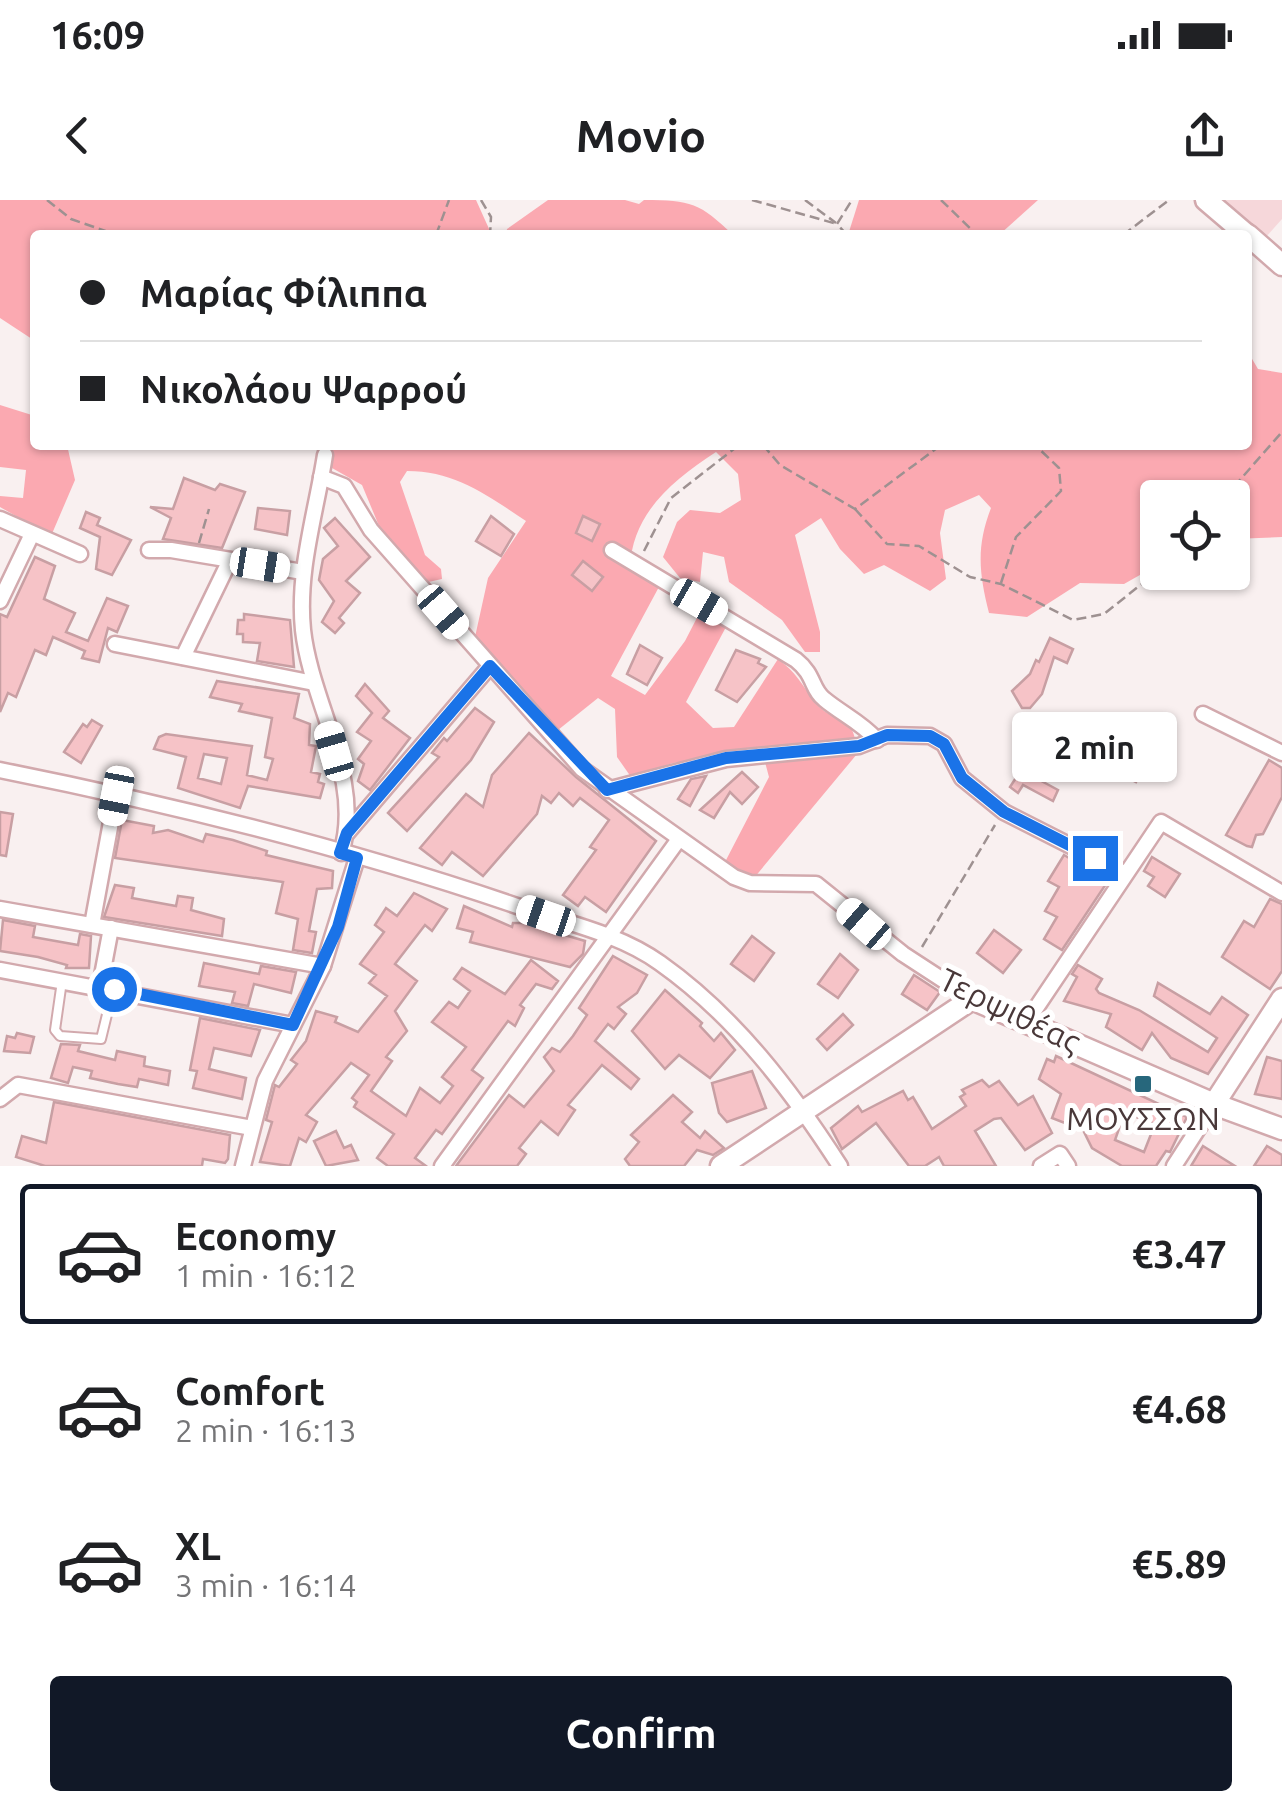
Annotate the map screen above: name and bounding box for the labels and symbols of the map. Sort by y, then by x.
car [228,545,292,585]
car [666,574,732,630]
car [412,580,474,644]
callout: 2 min [1012,713,1178,783]
car [311,718,357,784]
car [96,764,136,828]
route end [1073,836,1118,881]
car [513,892,579,940]
car [832,893,896,955]
street label: Τερψιθέας [934,961,1087,1061]
route start [92,967,137,1012]
marker: ΜΟΥΣΣΩΝ [1132,1073,1154,1095]
place label: ΜΟΥΣΣΩΝ [1066,1100,1220,1136]

